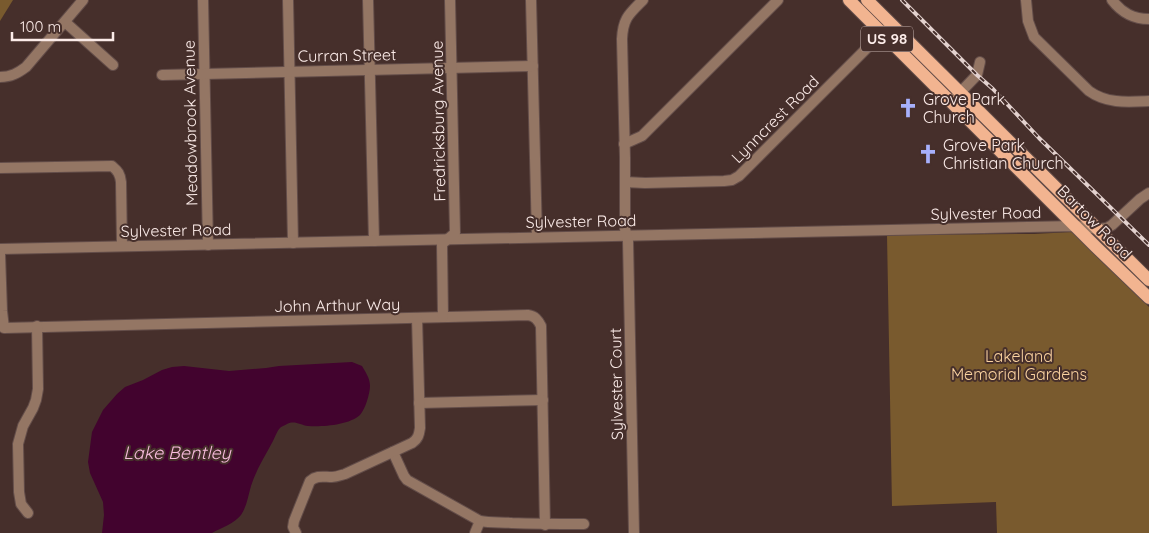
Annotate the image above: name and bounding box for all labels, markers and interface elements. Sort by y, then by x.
scale bar [12,10,114,42]
text: 100 m [20,17,61,36]
road number: US 98 [861,26,913,52]
street label: Meadowbrook Avenue [179,40,201,206]
street label: Fredricksburg Avenue [427,40,449,202]
street label: Curran Street [297,44,397,66]
street label: Lynncrest Road [727,71,823,167]
place label: Grove Park Church [923,89,1005,127]
church icon: Grove Park Church [897,97,919,119]
place label: Grove Park Christian Church [943,135,1064,173]
church icon: Grove Park Christian Church [917,143,939,165]
street label: Bartow Road [1053,180,1137,264]
street label: Sylvester Road [930,202,1042,224]
street label: Sylvester Road [525,210,637,232]
street label: Sylvester Road [120,219,232,241]
street label: John Arthur Way [274,294,400,316]
street label: Sylvester Court [605,328,627,440]
park label: Lakeland Memorial Gardens [951,346,1087,384]
water label: Lake Bentley [123,441,232,464]

